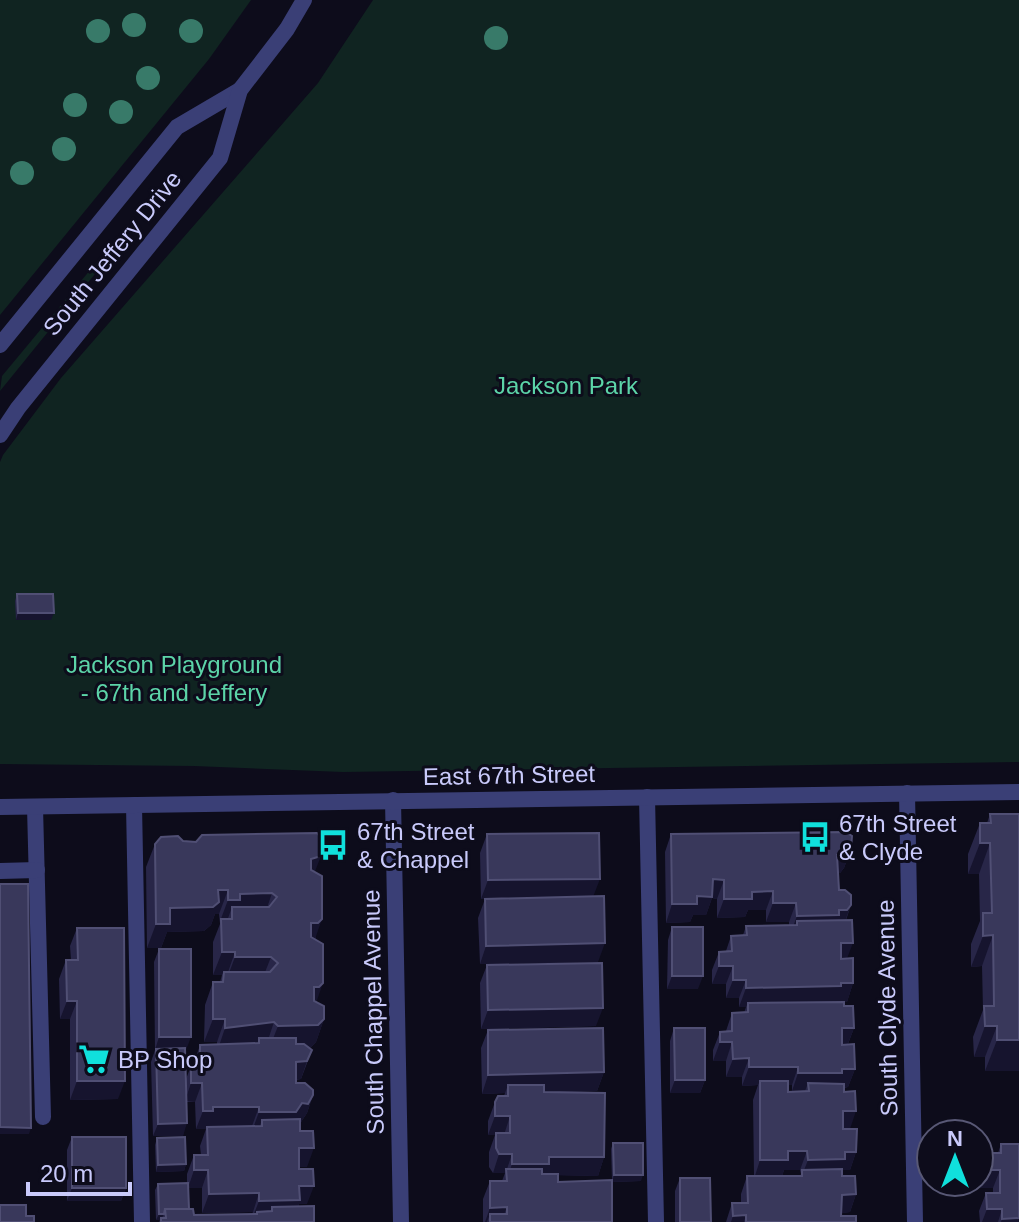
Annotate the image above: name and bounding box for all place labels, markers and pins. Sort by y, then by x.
place label: 67th Street & Clyde [839,810,957,865]
place label: 67th Street & Chappel [357,818,475,873]
bus stop icon: 67th Street & Clyde [798,820,832,854]
bus stop icon: 67th Street & Chappel [316,828,350,862]
supermarket icon: BP Shop [77,1042,111,1076]
place label: BP Shop [118,1046,212,1073]

